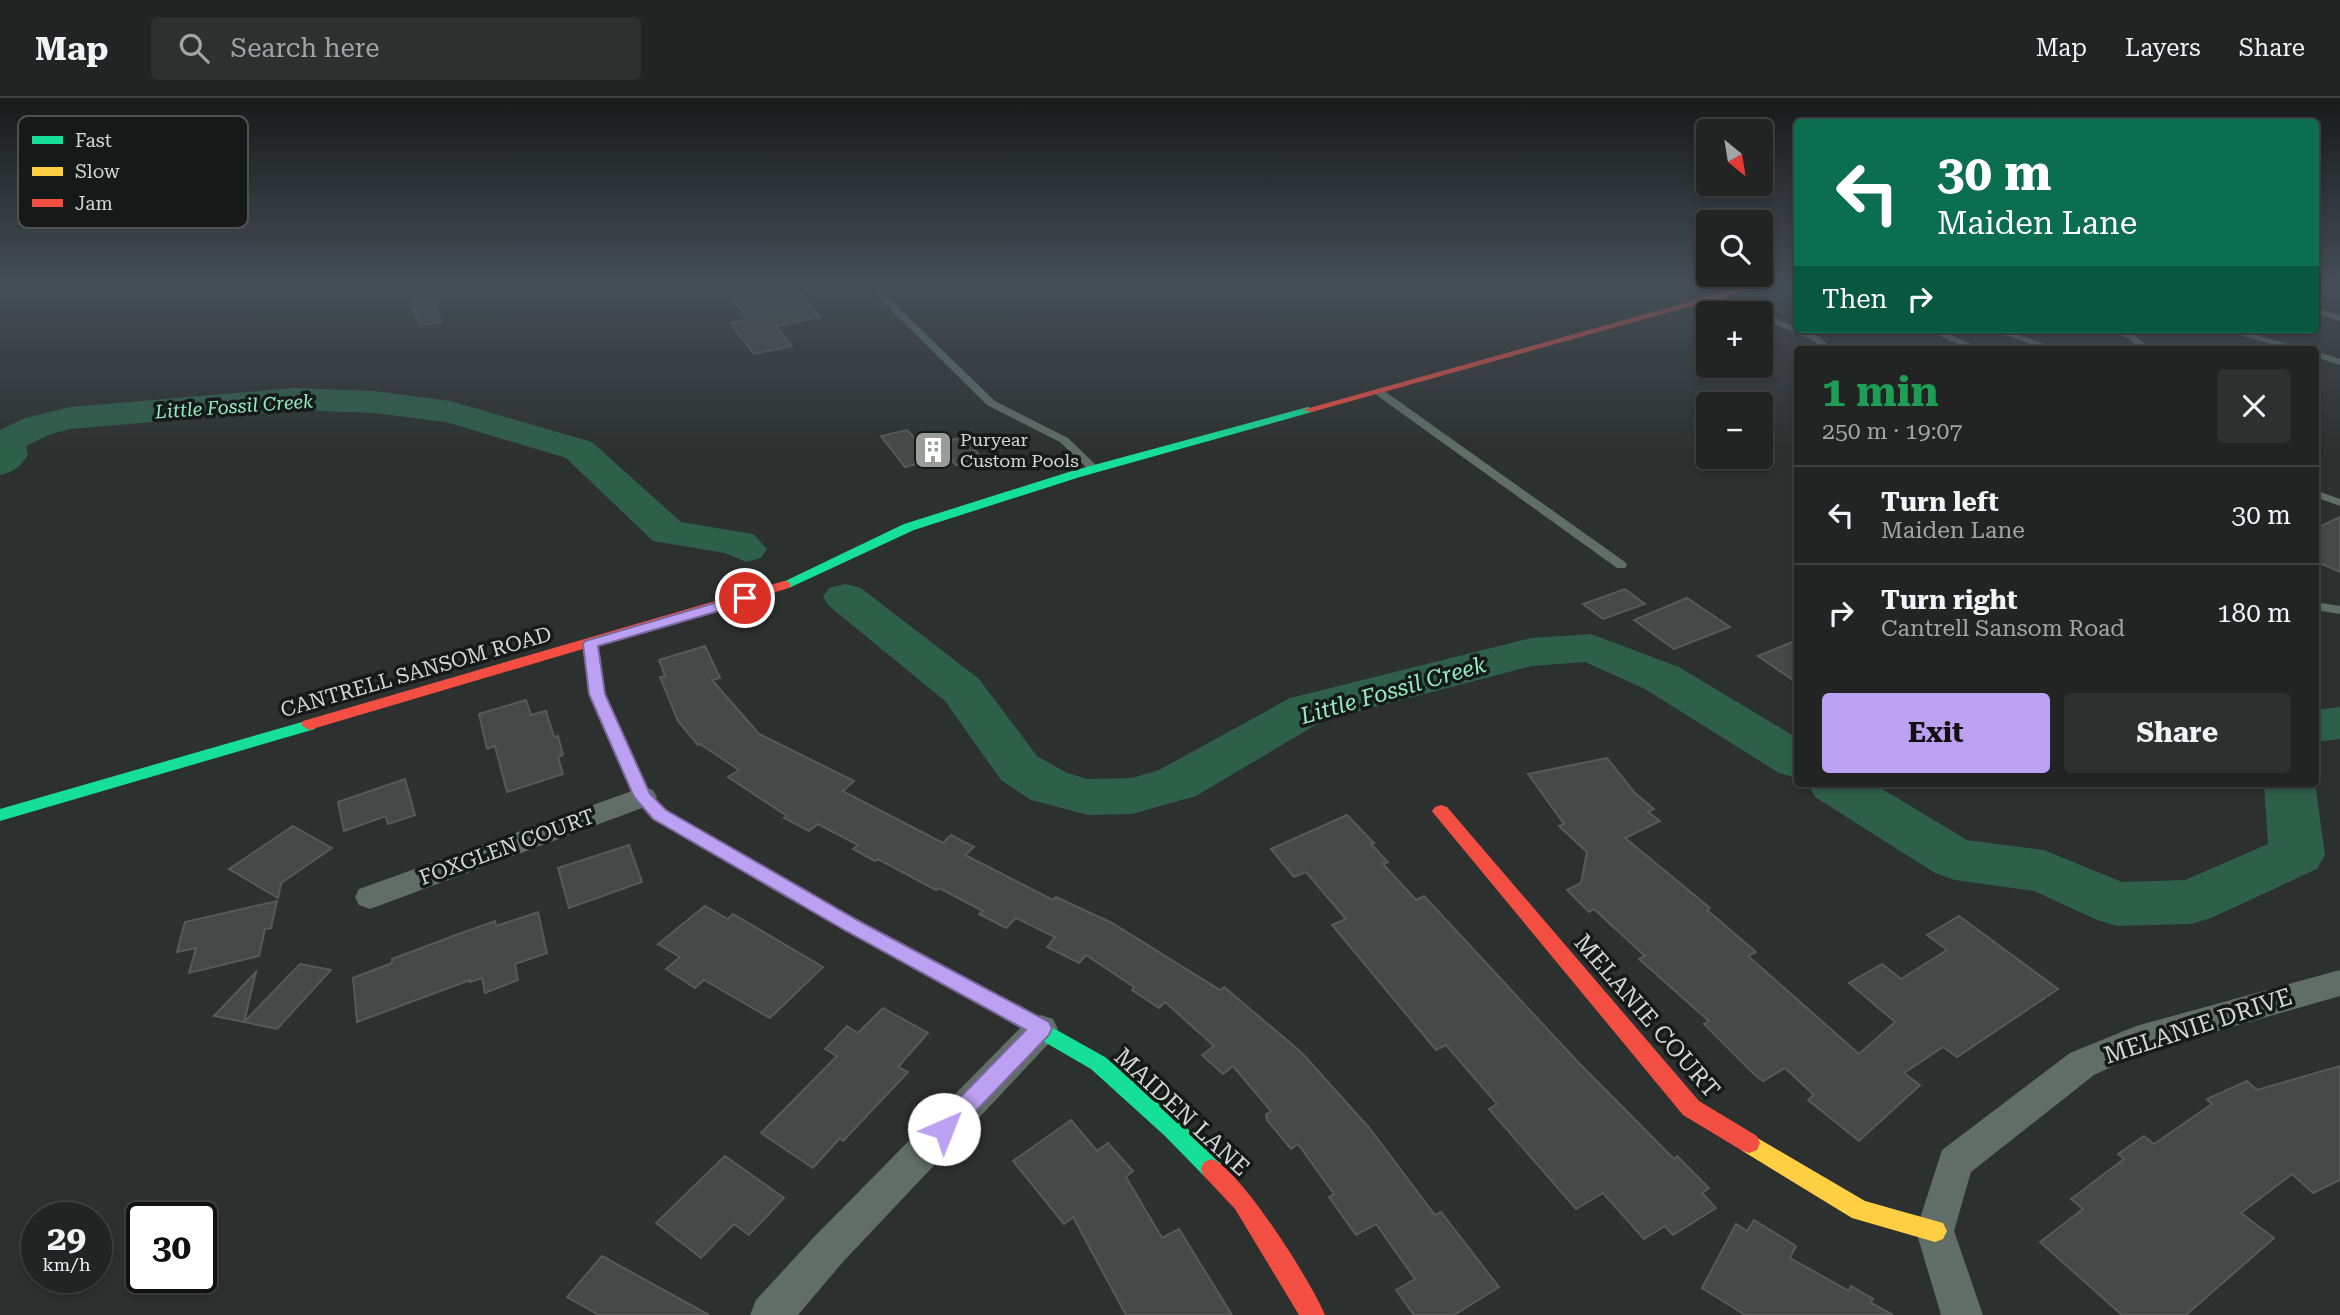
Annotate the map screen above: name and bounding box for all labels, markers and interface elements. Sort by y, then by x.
search box [151,17,641,80]
text: Map [35,29,109,68]
icon: search [175,29,213,67]
text: Search here [231,33,380,63]
text: Map [2036,34,2087,62]
text: Layers [2125,34,2201,62]
text: Share [2239,34,2305,62]
legend [18,116,248,228]
north arrow [1696,119,1773,196]
map controls [1696,119,1773,469]
text: Fast [75,129,112,152]
text: 30 m [1937,145,2052,202]
icon: left [1822,147,1913,238]
text: Slow [75,160,120,183]
text: Jam [75,192,113,215]
text: Maiden Lane [1937,204,2137,242]
button: search [1696,210,1773,287]
icon: right [1901,280,1939,318]
text: Then [1822,284,1887,314]
button: + [1696,301,1773,378]
text: 1 min [1822,367,1939,416]
button: close [2217,369,2291,443]
water label: Little Fossil Creek [153,389,315,424]
button: − [1696,392,1773,469]
text: 250 m · 19:07 [1822,418,1962,445]
building icon: Puryear Custom Pools [912,429,954,471]
place label: Puryear Custom Pools [960,429,1079,471]
text: Turn left [1881,487,1999,517]
icon: left [1822,496,1860,534]
text: 30 m [2232,500,2291,530]
text: Maiden Lane [1881,517,2025,544]
pin [715,568,775,628]
icon: arrive [726,579,764,617]
text: Turn right [1881,585,2017,615]
icon: right [1822,594,1860,632]
text: 180 m [2217,598,2291,628]
text: Cantrell Sansom Road [1881,615,2125,642]
street label: CANTRELL SANSOM ROAD [278,622,554,722]
water label: Little Fossil Creek [1296,651,1490,730]
button: Exit [1822,693,2050,773]
button: Share [2064,693,2291,773]
street label: FOXGLEN COURT [416,804,598,890]
street label: MELANIE COURT [1568,929,1726,1103]
street label: MELANIE DRIVE [2100,982,2296,1070]
street label: MAIDEN LANE [1109,1042,1255,1182]
position arrow [907,1092,981,1166]
speed limit sign: 30 [126,1202,217,1293]
text: 29 [47,1218,86,1259]
text: km/h [42,1254,91,1275]

